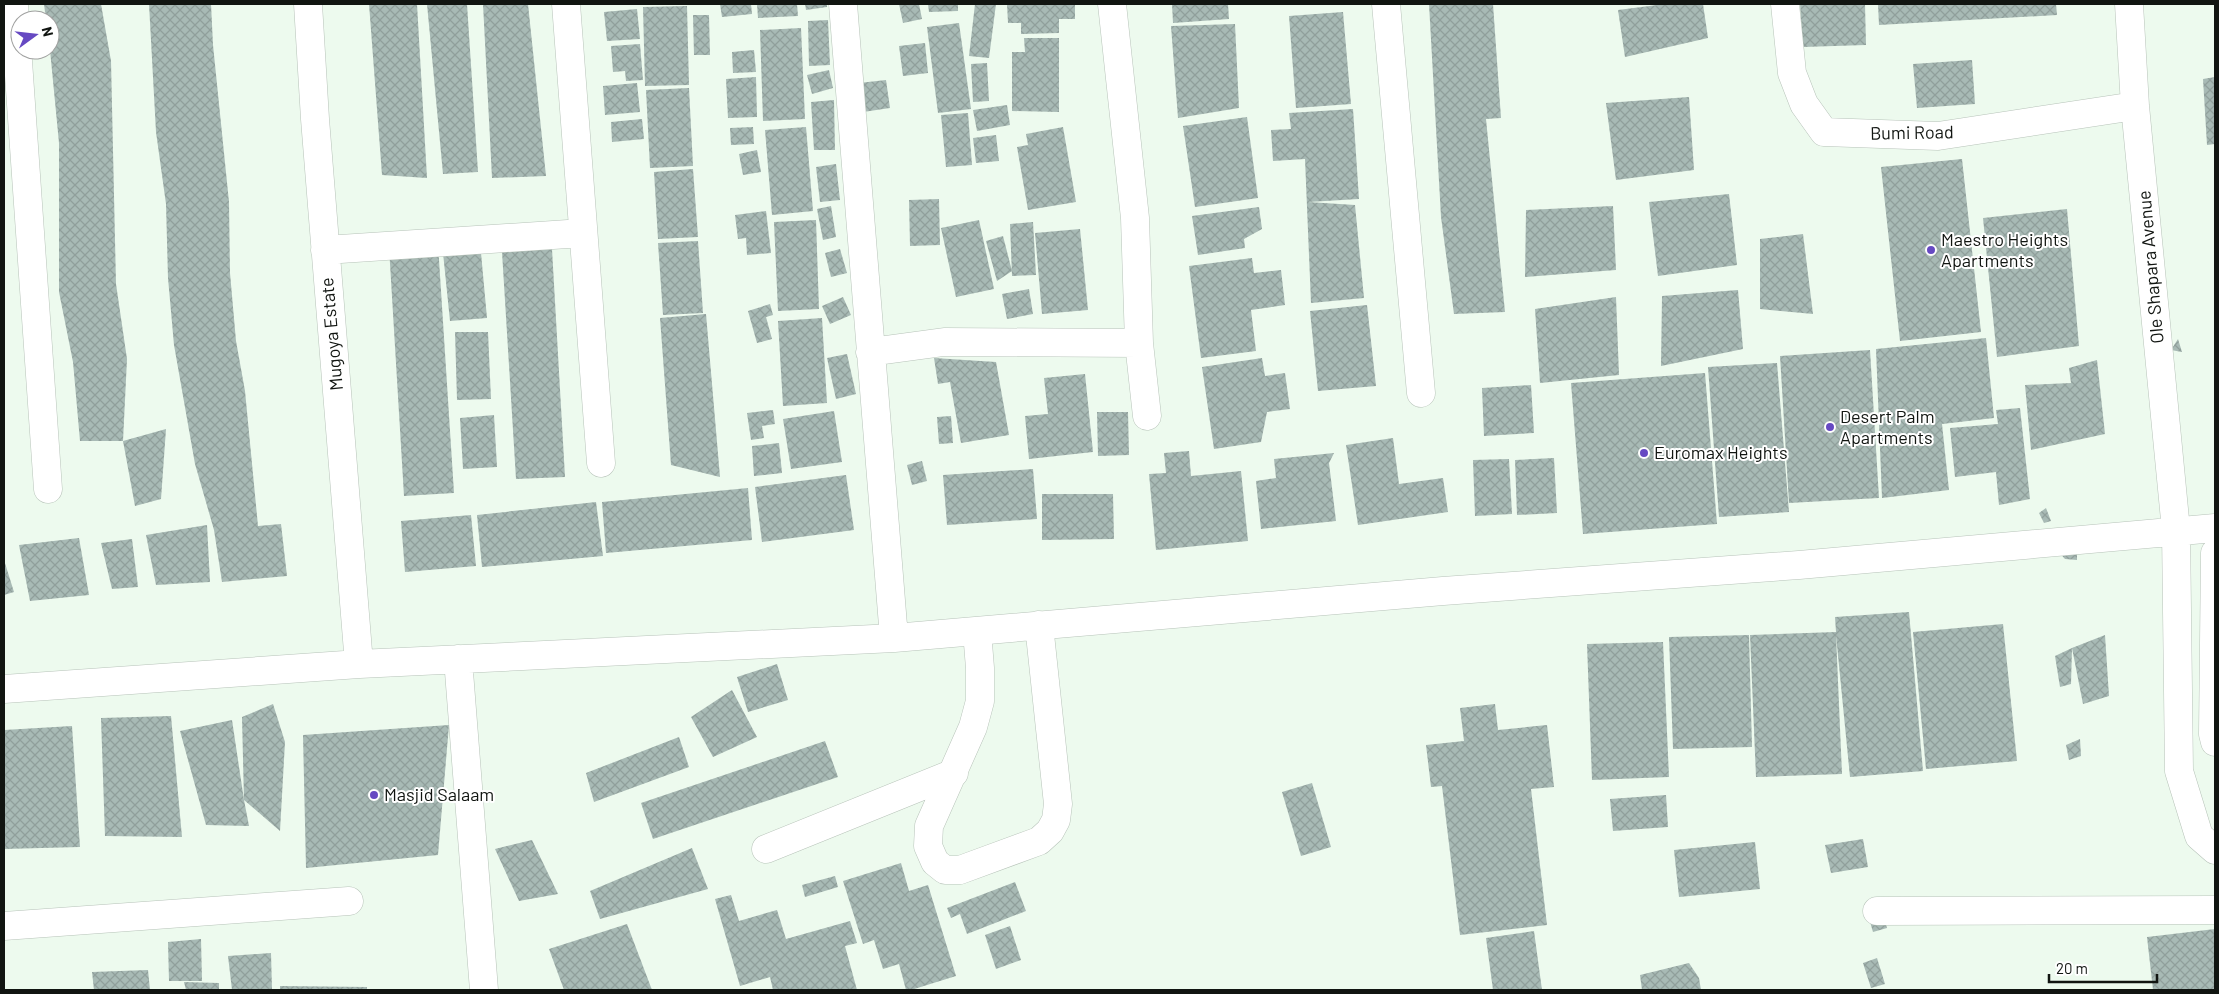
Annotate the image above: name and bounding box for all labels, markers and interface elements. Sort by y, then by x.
north arrow [10,10,60,60]
text: N [39,25,57,38]
street label: Bumi Road [1870,120,1954,144]
street label: Ole Shapara Avenue [2132,190,2168,345]
place label: Maestro Heights Apartments [1941,228,2068,271]
marker: Maestro Heights Apartments [1925,244,1937,256]
street label: Mugoya Estate [315,277,347,392]
place label: Desert Palm Apartments [1840,405,1935,448]
marker: Desert Palm Apartments [1824,421,1836,433]
place label: Euromax Heights [1654,441,1788,463]
marker: Euromax Heights [1638,447,1650,459]
place label: Masjid Salaam [384,783,494,805]
marker: Masjid Salaam [368,789,380,801]
scale bar [2049,952,2156,984]
text: 20 m [2056,959,2088,977]

